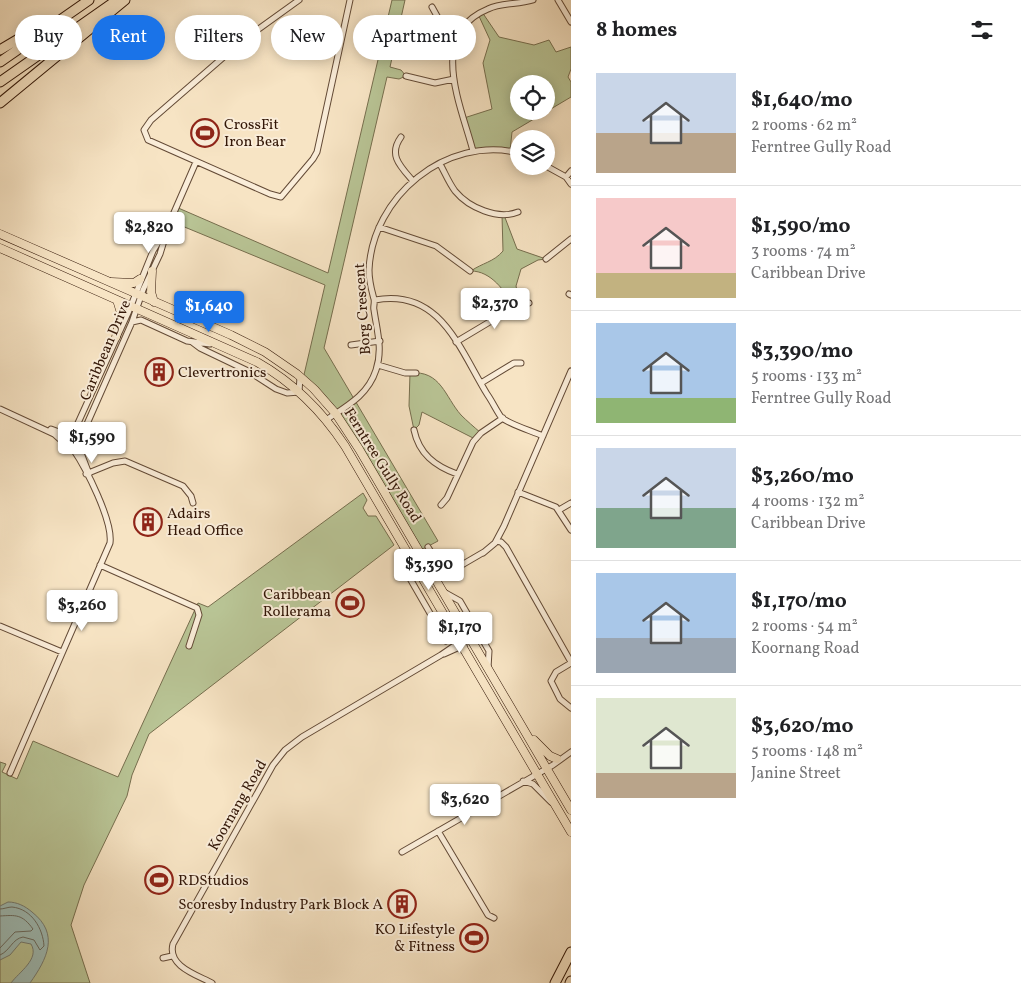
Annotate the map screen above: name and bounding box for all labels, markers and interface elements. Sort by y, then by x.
chip: Buy [15,15,82,60]
chip: Rent [92,15,165,60]
chip: Filters [175,15,261,60]
chip: New [271,15,343,60]
chip: Apartment [353,15,476,60]
text: 8 homes [596,16,677,45]
icon: filters [968,16,996,44]
map controls [510,75,555,175]
button: locate [510,75,555,120]
text: $1,640/mo [751,86,852,115]
icon: home [636,93,696,153]
place label: CrossFit Iron Bear [224,115,286,153]
text: 2 rooms · 62 m² [751,115,857,137]
sports icon: CrossFit Iron Bear [190,118,220,148]
button: layers [510,130,555,175]
text: Ferntree Gully Road [751,137,892,159]
pin: $2,820 [108,212,190,254]
text: $1,590/mo [751,212,850,241]
text: $2,820 [125,217,173,239]
icon: home [636,218,696,278]
text: 3 rooms · 74 m² [751,241,856,263]
street label: Borg Crescent [350,262,377,355]
text: Caribbean Drive [751,263,866,285]
pin: $2,370 [454,288,536,330]
pin: $1,640 [168,290,250,333]
text: $2,370 [472,293,518,315]
text: $1,640 [185,296,233,318]
street label: Caribbean Drive [76,297,137,404]
text: $3,390/mo [751,337,853,366]
icon: home [636,343,696,403]
building icon: Clevertronics [144,357,174,387]
place label: Clevertronics [178,363,267,384]
text: 5 rooms · 133 m² [751,366,862,388]
text: Ferntree Gully Road [751,388,892,410]
street label: Ferntree Gully Road [338,404,426,527]
pin: $1,590 [51,422,133,464]
text: $1,590 [69,427,115,449]
text: $3,260/mo [751,462,854,491]
icon: home [636,468,696,528]
text: 4 rooms · 132 m² [751,491,864,513]
place label: Adairs Head Office [167,504,243,542]
building icon: Adairs Head Office [133,507,163,537]
text: Caribbean Drive [751,513,866,535]
pin: $3,390 [388,548,470,591]
text: $3,390 [405,554,453,576]
place label: Caribbean Rollerama [263,585,331,623]
text: $1,170/mo [751,587,847,616]
sports icon: Caribbean Rollerama [335,588,365,618]
pin: $3,260 [41,590,123,632]
icon: home [636,593,696,653]
text: $3,260 [58,595,106,617]
pin: $1,170 [419,612,501,654]
text: 2 rooms · 54 m² [751,616,858,638]
text: $1,170 [438,617,482,639]
text: Koornang Road [751,638,860,660]
text: $3,620/mo [751,712,854,741]
icon: home [636,718,696,778]
text: 5 rooms · 148 m² [751,741,863,763]
street label: Koornang Road [204,756,273,855]
text: Janine Street [751,763,841,785]
pin: $3,620 [424,784,506,826]
text: $3,620 [441,789,489,811]
sports icon: RDStudios [144,865,174,895]
place label: RDStudios [178,871,249,892]
building icon: Scoresby Industry Park Block A [387,889,417,919]
place label: Scoresby Industry Park Block A [178,895,383,916]
place label: KO Lifestyle & Fitness [375,920,455,958]
sports icon: KO Lifestyle & Fitness [459,923,489,953]

